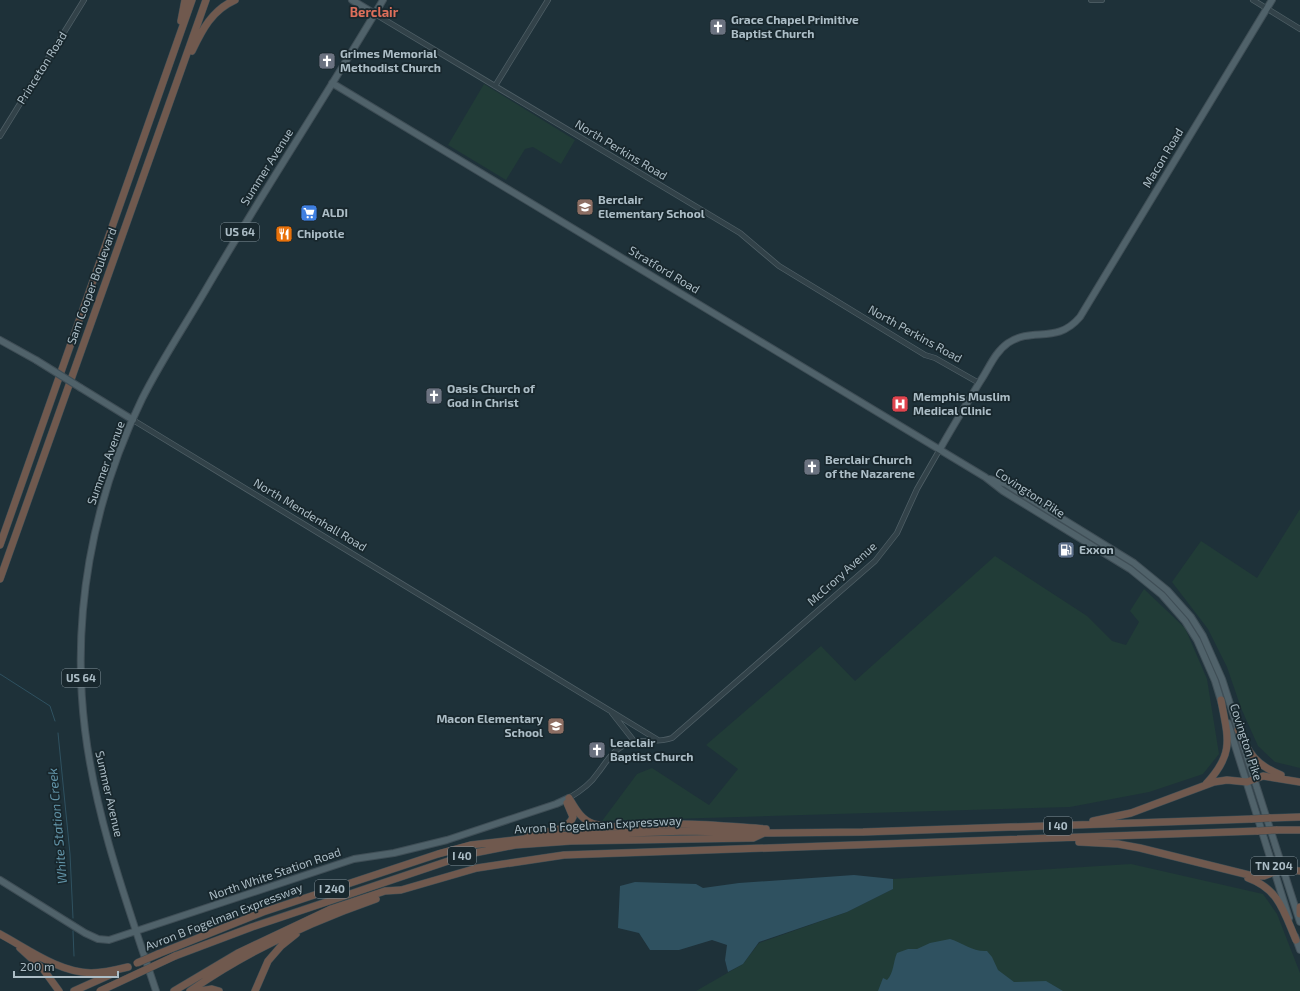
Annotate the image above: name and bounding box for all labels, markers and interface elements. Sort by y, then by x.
district label: Berclair [350,4,399,20]
place label: Grace Chapel Primitive Baptist Church [731,12,859,40]
church icon: Grace Chapel Primitive Baptist Church [708,17,728,37]
street label: Princeton Road [13,29,69,106]
place label: Grimes Memorial Methodist Church [340,46,441,74]
church icon: Grimes Memorial Methodist Church [317,51,337,71]
street label: North Perkins Road [573,116,670,182]
street label: Summer Avenue [237,125,295,208]
street label: Macon Road [1139,125,1185,190]
place label: Berclair Elementary School [598,192,705,221]
school or university icon: Berclair Elementary School [575,197,595,217]
supermarket icon: ALDI [299,203,319,223]
place label: ALDI [322,205,348,219]
road number: US 64 [221,223,259,241]
restaurant icon: Chipotle [274,224,294,244]
street label: Sam Cooper Boulevard [63,225,119,346]
place label: Chipotle [297,226,345,240]
street label: Stratford Road [626,242,703,296]
street label: North Perkins Road [866,302,965,365]
place label: Oasis Church of God in Christ [447,381,536,409]
church icon: Oasis Church of God in Christ [424,386,444,406]
place label: Memphis Muslim Medical Clinic [913,389,1010,417]
hospital icon: Memphis Muslim Medical Clinic [890,394,910,414]
street label: Summer Avenue [83,419,127,506]
place label: Berclair Church of the Nazarene [825,452,915,480]
church icon: Berclair Church of the Nazarene [802,457,822,477]
street label: Covington Pike [993,464,1068,520]
street label: North Mendenhall Road [252,475,370,553]
street label: McCrory Avenue [804,539,879,608]
fuel station icon: Exxon [1056,540,1076,560]
place label: Exxon [1079,542,1114,556]
road number: US 64 [62,669,100,687]
street label: Covington Pike [1228,701,1266,782]
place label: Macon Elementary School [436,711,543,739]
school or university icon: Macon Elementary School [546,716,566,736]
place label: Leaclair Baptist Church [610,735,694,763]
church icon: Leaclair Baptist Church [587,740,607,760]
street label: Summer Avenue [93,749,127,838]
water label: White Station Creek [44,767,70,885]
street label: Avron B Fogelman Expressway [514,813,683,835]
road number: I 40 [1044,817,1072,835]
street label: North White Station Road [207,844,342,902]
road number: I 40 [448,847,476,865]
road number: TN 204 [1251,857,1297,875]
street label: Avron B Fogelman Expressway [143,879,305,953]
road number: I 240 [315,880,349,898]
scale bar [14,953,118,979]
text: 200 m [20,959,54,973]

